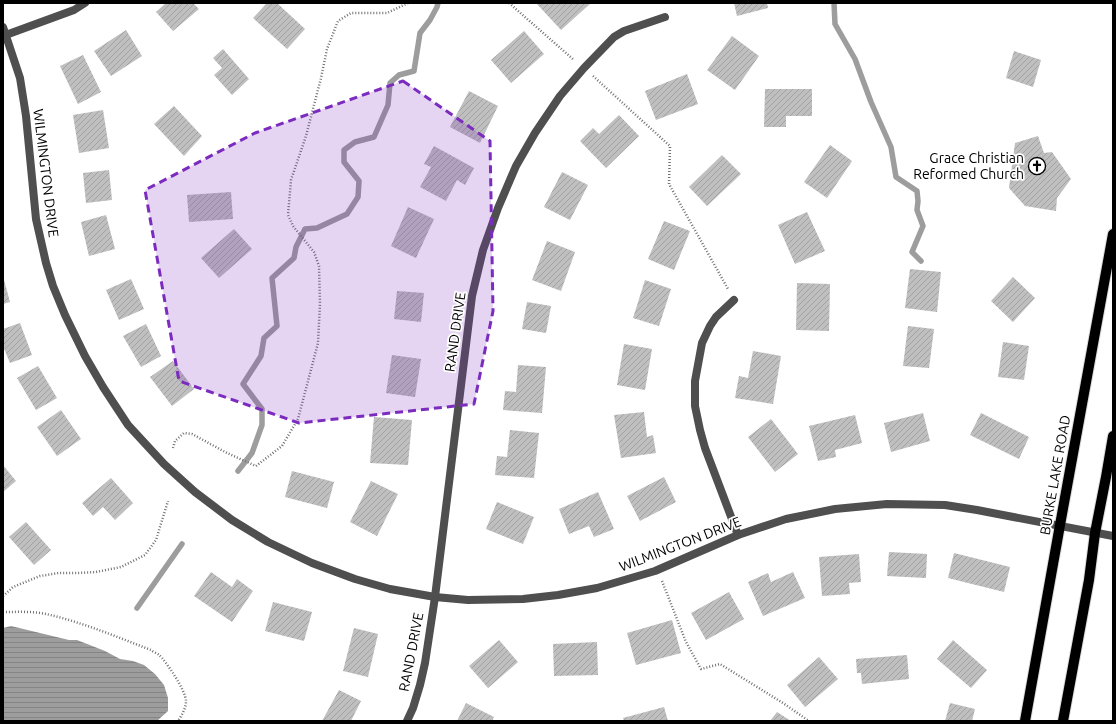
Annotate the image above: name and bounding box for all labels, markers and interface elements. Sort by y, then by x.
street label: WILMINGTON DRIVE [30,108,62,238]
place label: Grace Christian Reformed Church [913,150,1024,182]
church icon: Grace Christian Reformed Church [1027,156,1047,176]
street label: RAND DRIVE [441,291,469,373]
street label: BURKE LAKE ROAD [1037,414,1073,536]
street label: WILMINGTON DRIVE [617,513,743,575]
street label: RAND DRIVE [395,611,427,693]

